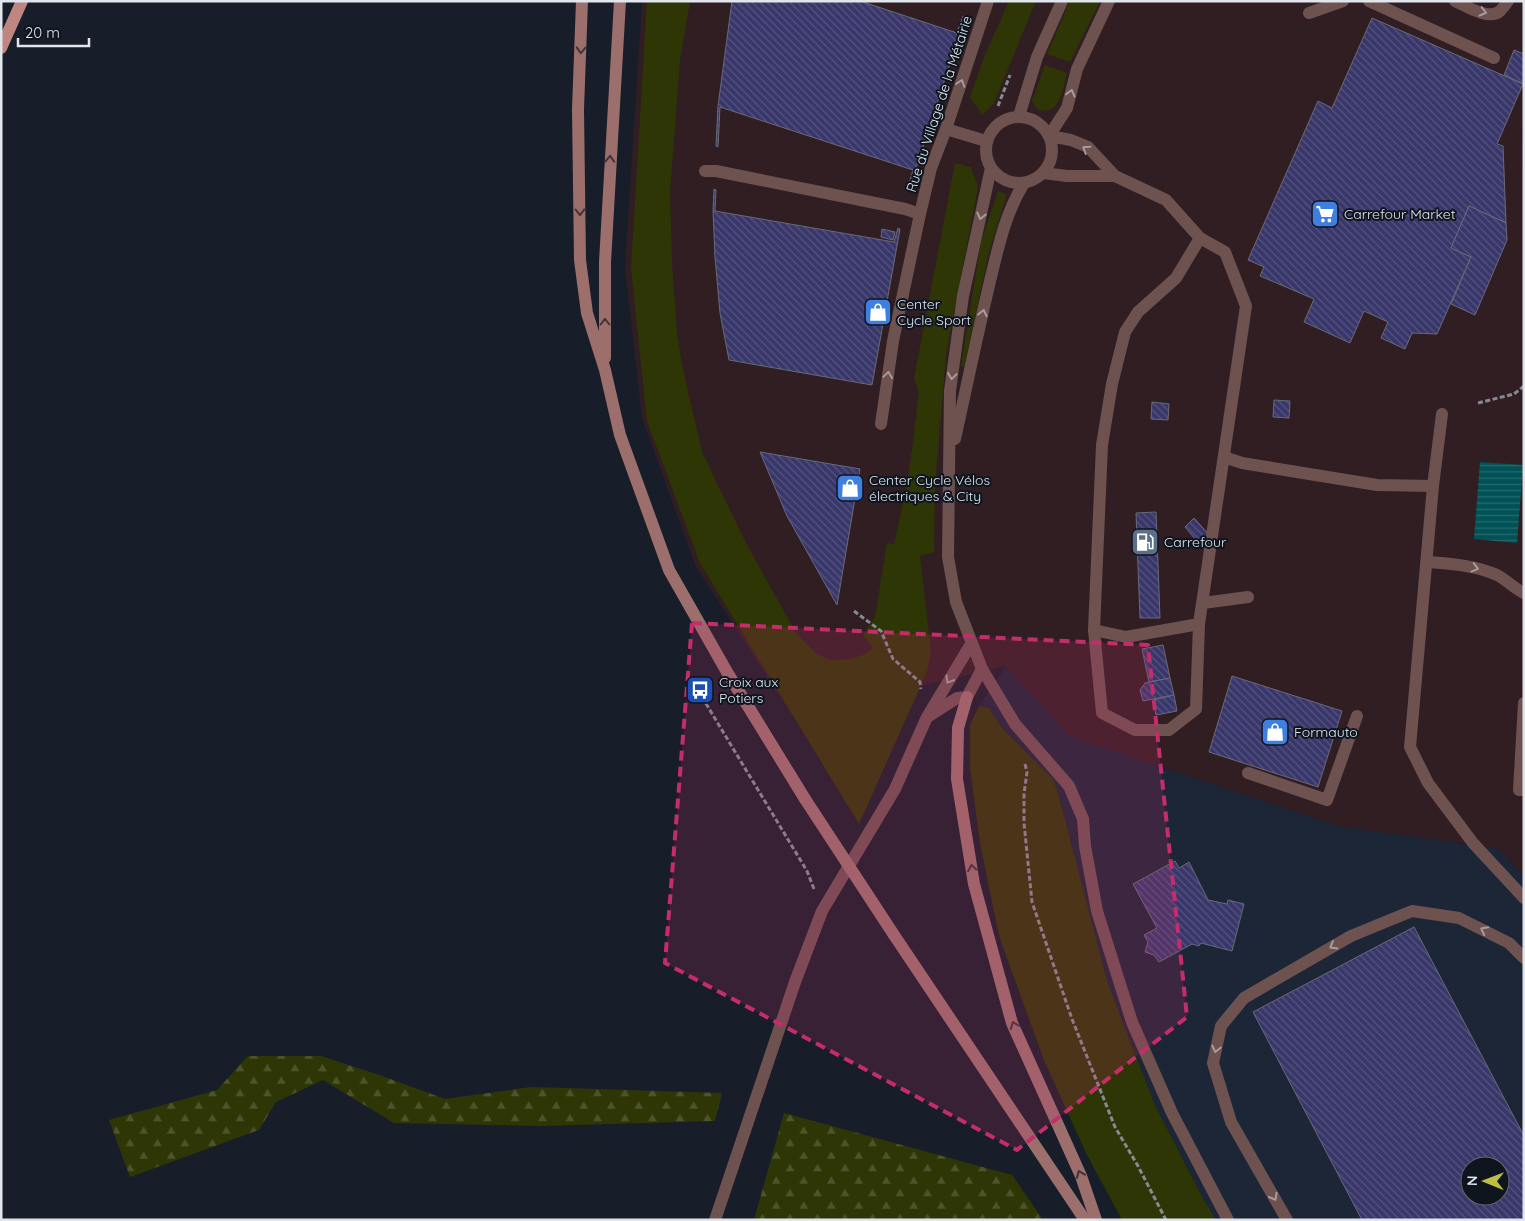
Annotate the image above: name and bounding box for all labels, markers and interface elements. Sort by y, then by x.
one-way arrow [1479,6,1488,17]
street label: Rue du Village de la Métairie [902,13,976,195]
scale bar [18,15,89,47]
text: 20 m [25,23,60,42]
one-way arrow [575,46,586,54]
one-way arrow [956,79,966,88]
one-way arrow [1065,89,1076,98]
one-way arrow [1083,145,1092,155]
one-way arrow [605,155,616,163]
supermarket icon: Carrefour Market [1310,199,1340,229]
place label: Carrefour Market [1344,205,1456,223]
one-way arrow [575,209,585,217]
one-way arrow [976,212,987,221]
place label: Center Cycle Sport [897,295,971,329]
shop icon: Center Cycle Sport [863,297,893,327]
one-way arrow [977,309,987,318]
one-way arrow [600,317,610,325]
one-way arrow [882,371,893,379]
one-way arrow [947,372,958,380]
place label: Center Cycle Vélos électriques & City [869,471,990,505]
shop icon: Center Cycle Vélos électriques & City [835,473,865,503]
fuel station icon: Carrefour [1130,527,1160,557]
place label: Carrefour [1164,533,1227,551]
one-way arrow [1470,562,1479,573]
place label: Croix aux Potiers [719,673,779,707]
bus stop icon: Croix aux Potiers [685,675,715,705]
one-way arrow [945,675,955,684]
shop icon: Formauto [1260,717,1290,747]
place label: Formauto [1294,723,1358,741]
one-way arrow [967,864,977,873]
one-way arrow [1480,926,1489,937]
one-way arrow [1330,940,1339,950]
one-way arrow [1010,1021,1020,1030]
one-way arrow [1211,1044,1222,1053]
north arrow [1460,1156,1510,1206]
one-way arrow [1076,1170,1086,1179]
text: N [1463,1175,1481,1186]
one-way arrow [1268,1192,1278,1201]

